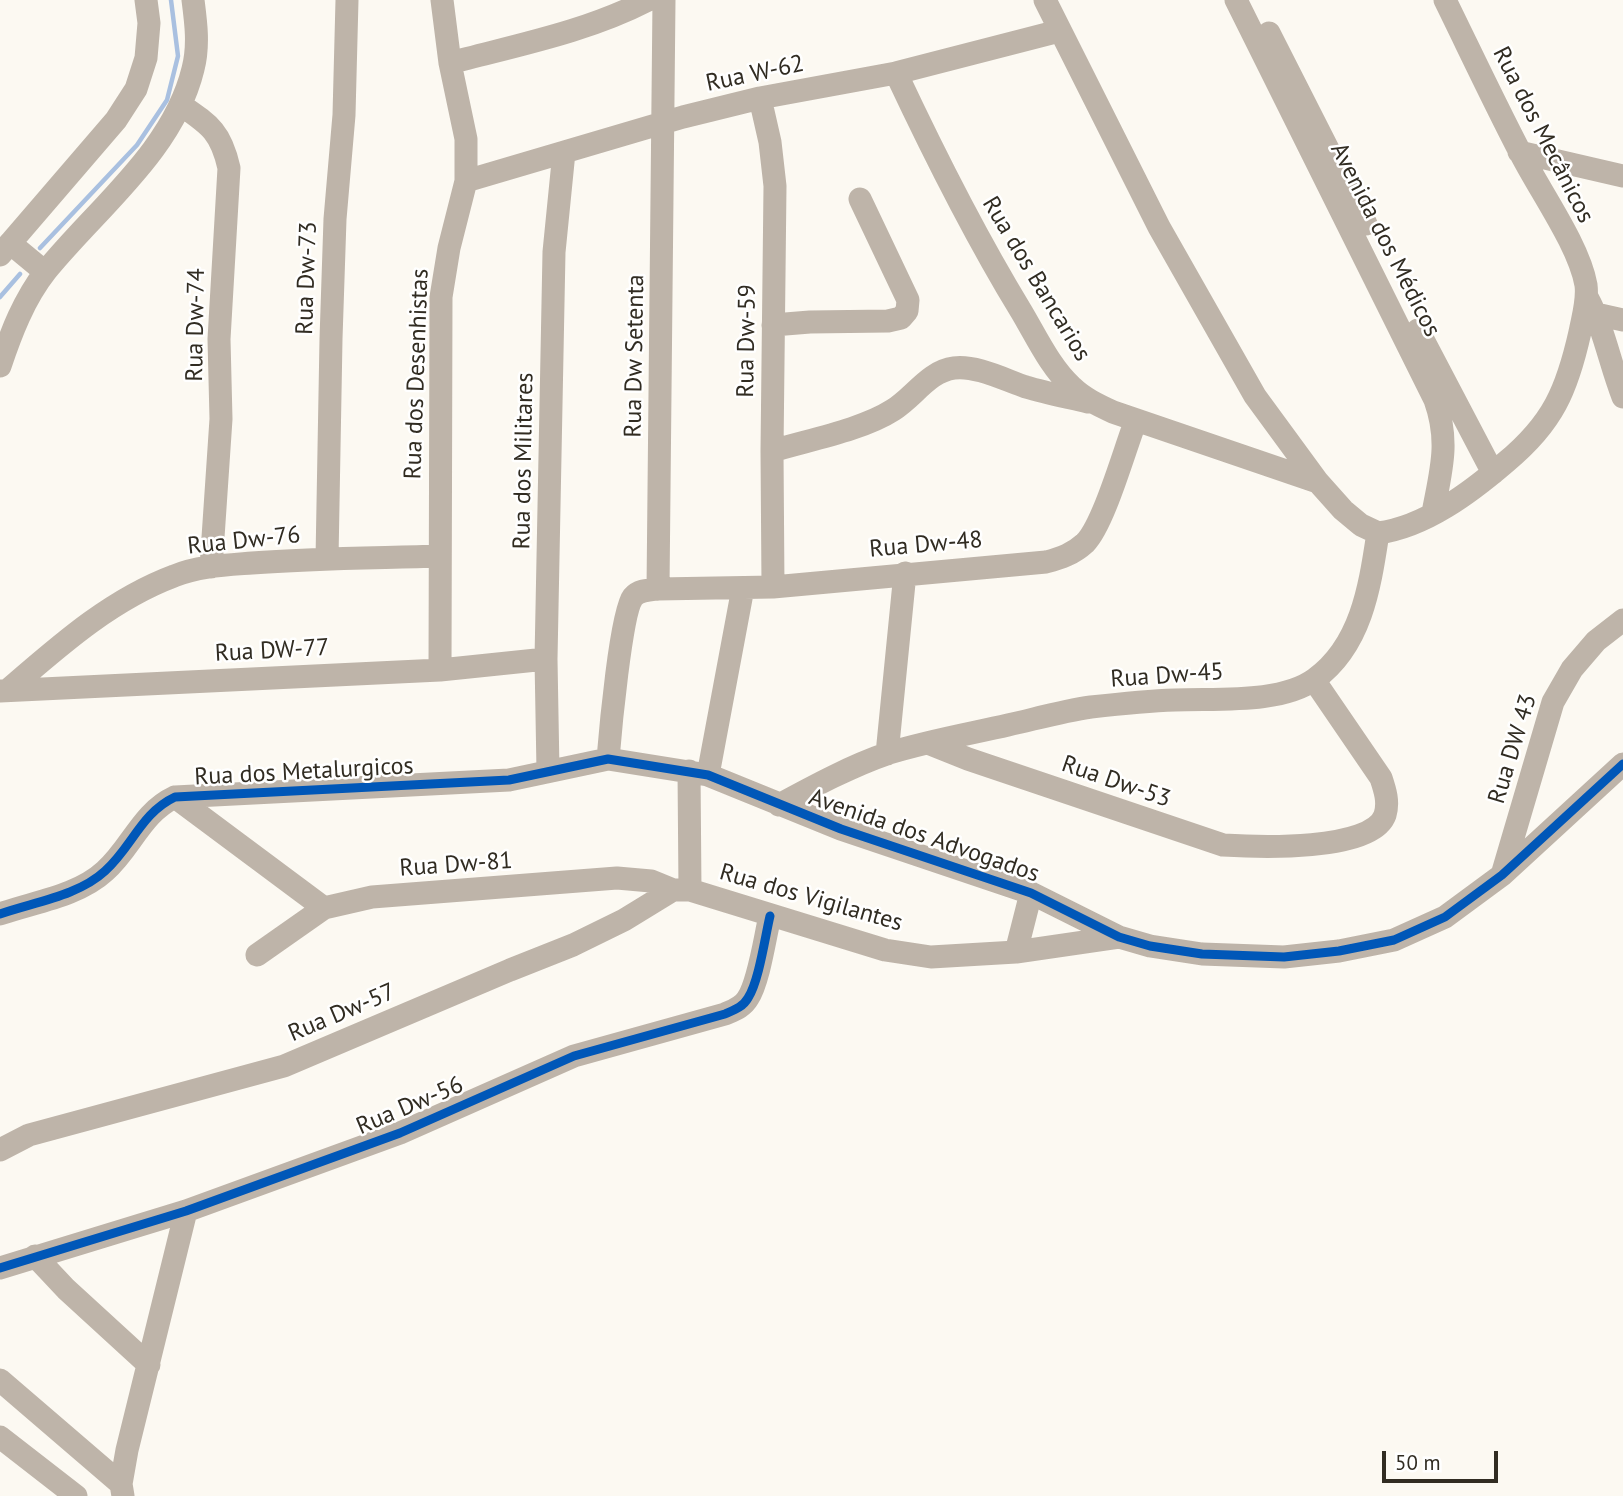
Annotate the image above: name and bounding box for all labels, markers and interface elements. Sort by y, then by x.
street label: Rua dos Mecânicos [1486,42,1600,228]
street label: Rua W-62 [703,50,807,98]
street label: Avenida dos Médicos [1324,138,1446,342]
street label: Rua dos Bancarios [976,191,1096,367]
street label: Rua Dw-73 [291,221,323,335]
street label: Rua Dw-74 [181,268,211,382]
street label: Rua dos Desenhistas [399,268,435,480]
street label: Rua Dw Setenta [619,274,651,438]
street label: Rua Dw-59 [732,284,762,398]
street label: Rua dos Militares [508,372,540,550]
street label: Rua Dw-76 [186,521,302,561]
street label: Rua Dw-48 [868,526,984,564]
street label: Rua DW-77 [214,634,330,668]
street label: Rua Dw-45 [1109,658,1225,694]
street label: Rua DW 43 [1483,691,1543,807]
street label: Rua Dw-53 [1058,750,1174,814]
street label: Rua dos Metalurgicos [194,752,414,792]
street label: Avenida dos Advogados [805,783,1043,889]
street label: Rua Dw-81 [398,847,514,883]
street label: Rua dos Vigilantes [716,858,906,938]
street label: Rua Dw-57 [284,978,400,1048]
street label: Rua Dw-56 [352,1071,468,1141]
scale bar [1385,1436,1500,1480]
text: 50 m [1395,1449,1441,1476]

